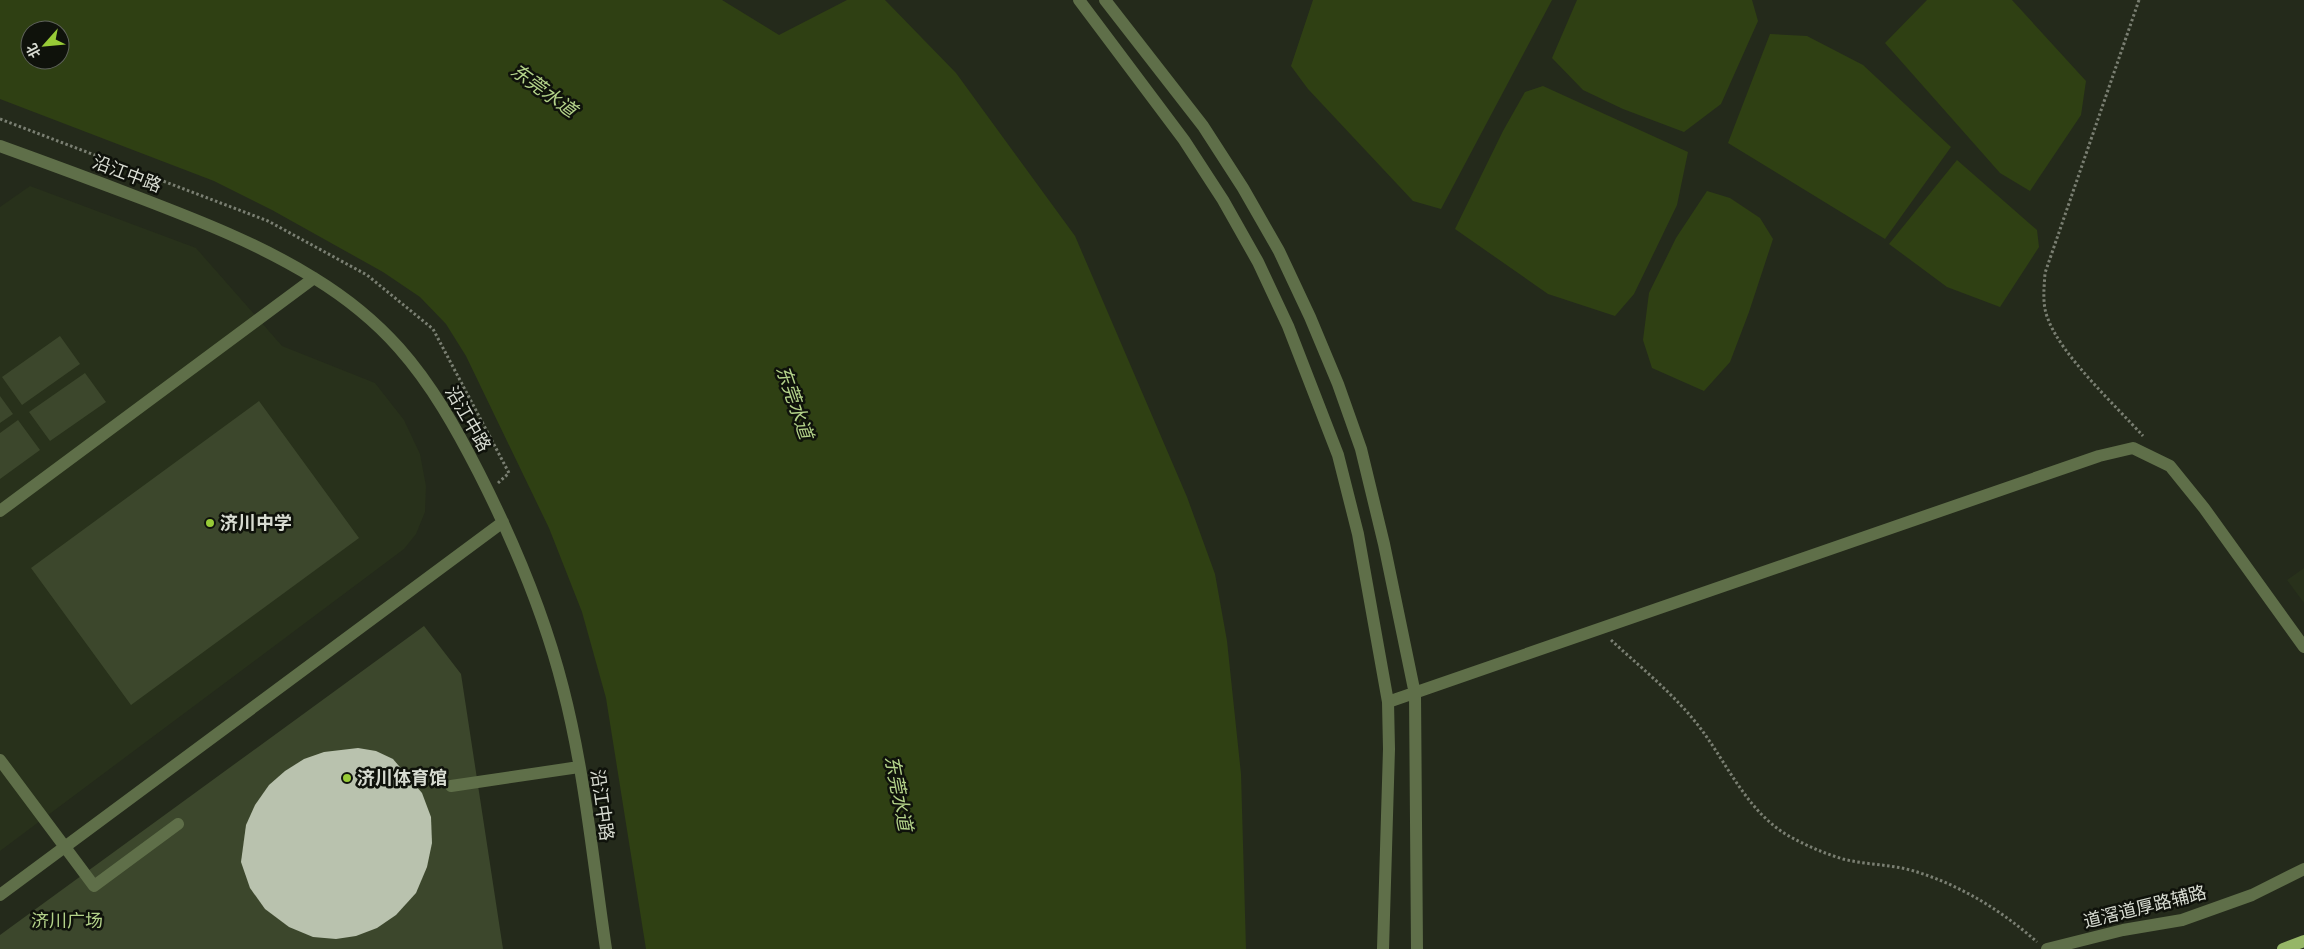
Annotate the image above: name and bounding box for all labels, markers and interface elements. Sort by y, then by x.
north arrow [20,20,70,70]
text: 北 [21,40,46,62]
water label: 东莞水道 [505,57,585,125]
street label: 沿江中路 [89,149,165,198]
water label: 东莞水道 [769,362,821,445]
street label: 沿江中路 [440,381,497,456]
place label: 济川中学 [220,510,292,535]
marker: 济川中学 [204,517,216,529]
water label: 东莞水道 [878,753,920,836]
place label: 济川体育馆 [357,765,447,790]
street label: 沿江中路 [585,768,620,842]
marker: 济川体育馆 [341,772,353,784]
street label: 道滘道厚路辅路 [2081,879,2209,934]
park label: 济川广场 [31,908,103,933]

